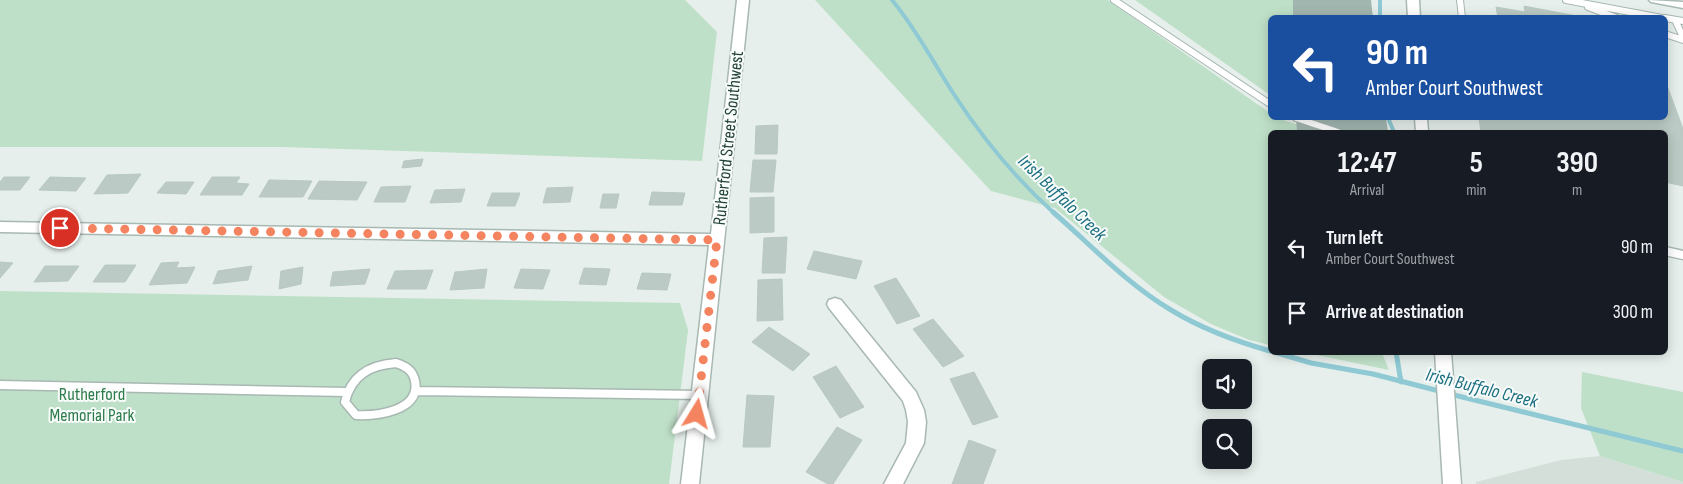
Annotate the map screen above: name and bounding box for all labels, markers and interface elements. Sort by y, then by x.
text: 90 m [1366,32,1428,75]
icon: left [1283,35,1348,100]
street label: Rutherford Street Southwest [709,49,748,226]
text: Amber Court Southwest [1366,75,1543,102]
text: 12:47 [1338,145,1396,181]
text: 5 [1470,145,1483,181]
text: 390 [1556,145,1598,181]
water label: Irish Buffalo Creek [1013,150,1112,247]
text: Arrival [1350,181,1384,200]
text: min [1466,181,1486,200]
text: m [1572,181,1582,200]
pin [39,207,81,249]
icon: arrive [46,214,74,242]
text: Turn left [1326,227,1383,250]
icon: left [1283,234,1311,262]
text: 90 m [1621,236,1653,259]
text: Amber Court Southwest [1326,250,1455,269]
icon: arrive [1283,299,1311,327]
text: Arrive at destination [1326,301,1464,324]
text: 300 m [1613,301,1653,324]
map controls [1202,359,1252,469]
button: sound [1202,359,1252,409]
water label: Irish Buffalo Creek [1423,363,1541,414]
park label: Rutherford Memorial Park [50,384,135,426]
position arrow [670,387,722,439]
button: search [1202,419,1252,469]

